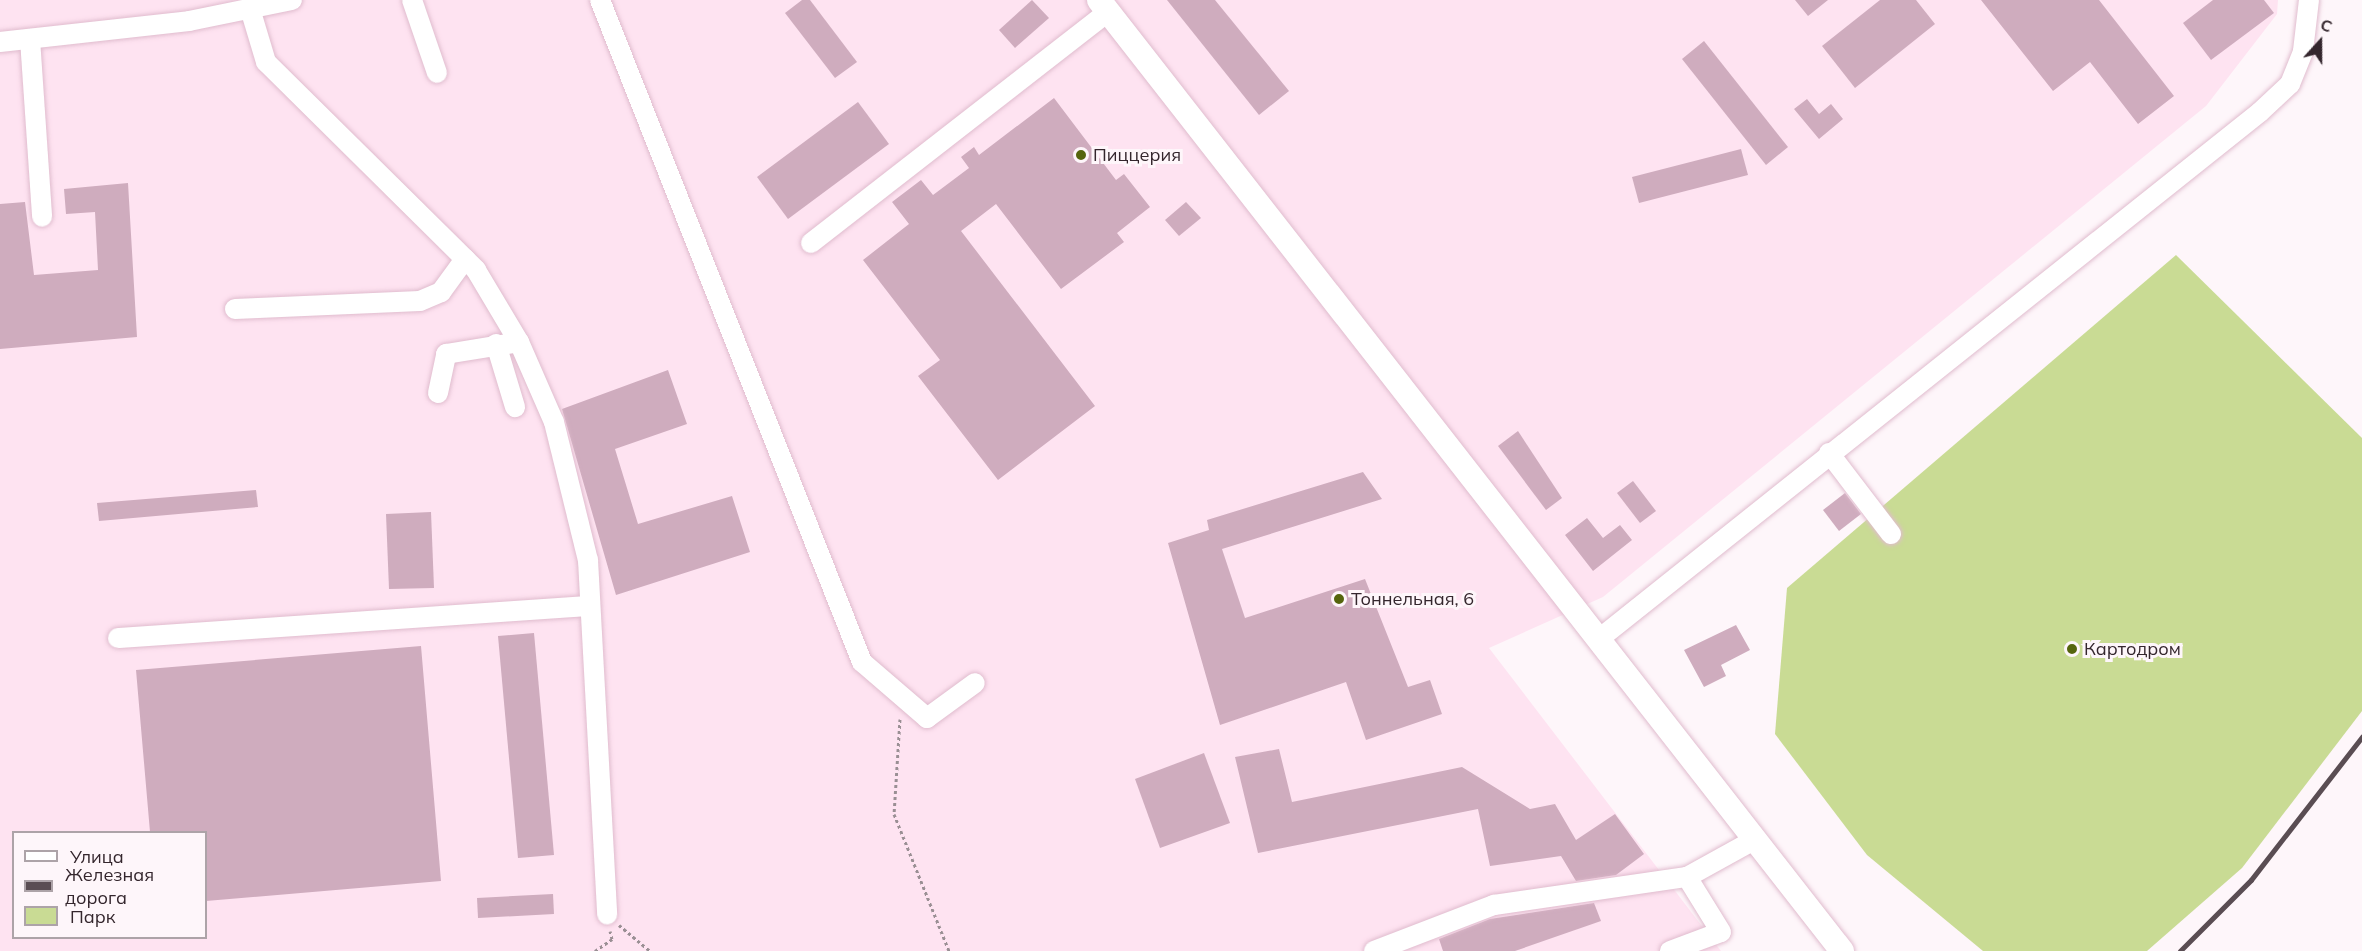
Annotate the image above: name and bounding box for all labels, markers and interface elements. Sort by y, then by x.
north arrow [2290,12,2350,72]
text: С [2318,14,2335,36]
place label: Пиццерия [1093,144,1181,166]
marker: Пиццерия [1074,148,1088,162]
place label: Тоннельная, 6 [1351,588,1474,610]
marker: Тоннельная, 6 [1332,592,1346,606]
place label: Картодром [2084,638,2181,660]
marker: Картодром [2065,642,2079,656]
legend [12,831,207,939]
text: Улица [70,845,124,868]
text: Железная дорога [65,863,154,909]
text: Парк [70,905,115,928]

